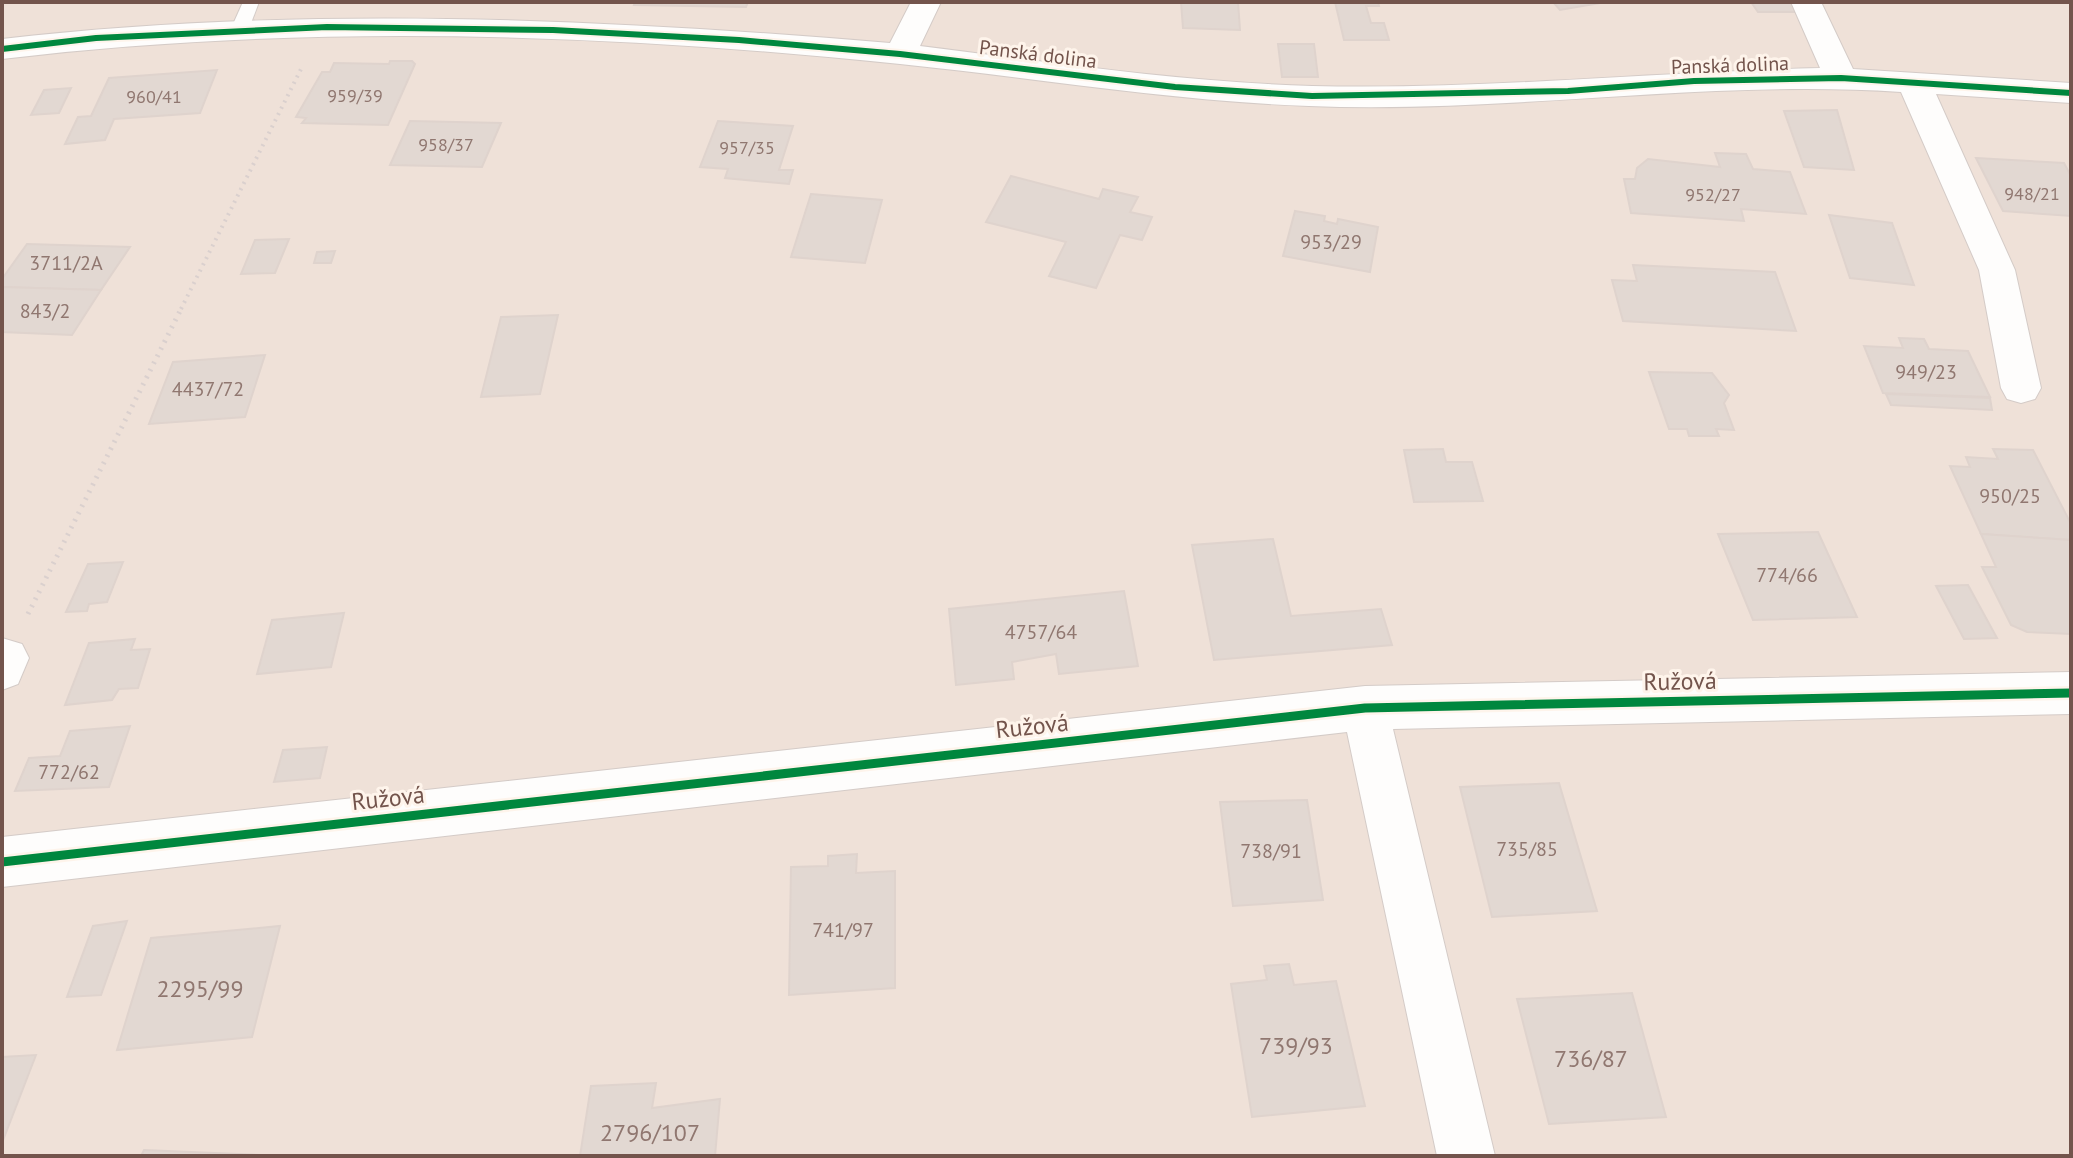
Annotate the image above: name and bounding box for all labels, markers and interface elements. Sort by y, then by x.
street label: Panská dolina [978,34,1098,74]
street label: Panská dolina [1671,50,1789,80]
house number: 959/39 [327,84,383,107]
house number: 960/41 [126,85,182,108]
house number: 958/37 [418,133,474,156]
house number: 957/35 [719,136,775,159]
house number: 948/21 [2004,182,2060,205]
house number: 952/27 [1685,183,1741,206]
house number: 953/29 [1300,229,1362,255]
house number: 3711/2A [29,250,103,276]
house number: 843/2 [20,298,70,324]
house number: 949/23 [1895,359,1957,385]
house number: 4437/72 [172,376,244,402]
house number: 950/25 [1979,483,2041,509]
house number: 774/66 [1756,562,1818,588]
house number: 4757/64 [1005,619,1077,645]
street label: Ružová [1643,665,1717,697]
street label: Ružová [994,707,1070,745]
house number: 772/62 [38,759,100,785]
street label: Ružová [350,779,426,817]
house number: 735/85 [1496,836,1558,862]
house number: 738/91 [1240,838,1302,864]
house number: 741/97 [812,917,874,943]
house number: 2295/99 [157,973,243,1004]
house number: 739/93 [1259,1030,1333,1061]
house number: 736/87 [1554,1043,1628,1074]
house number: 2796/107 [600,1117,700,1148]

